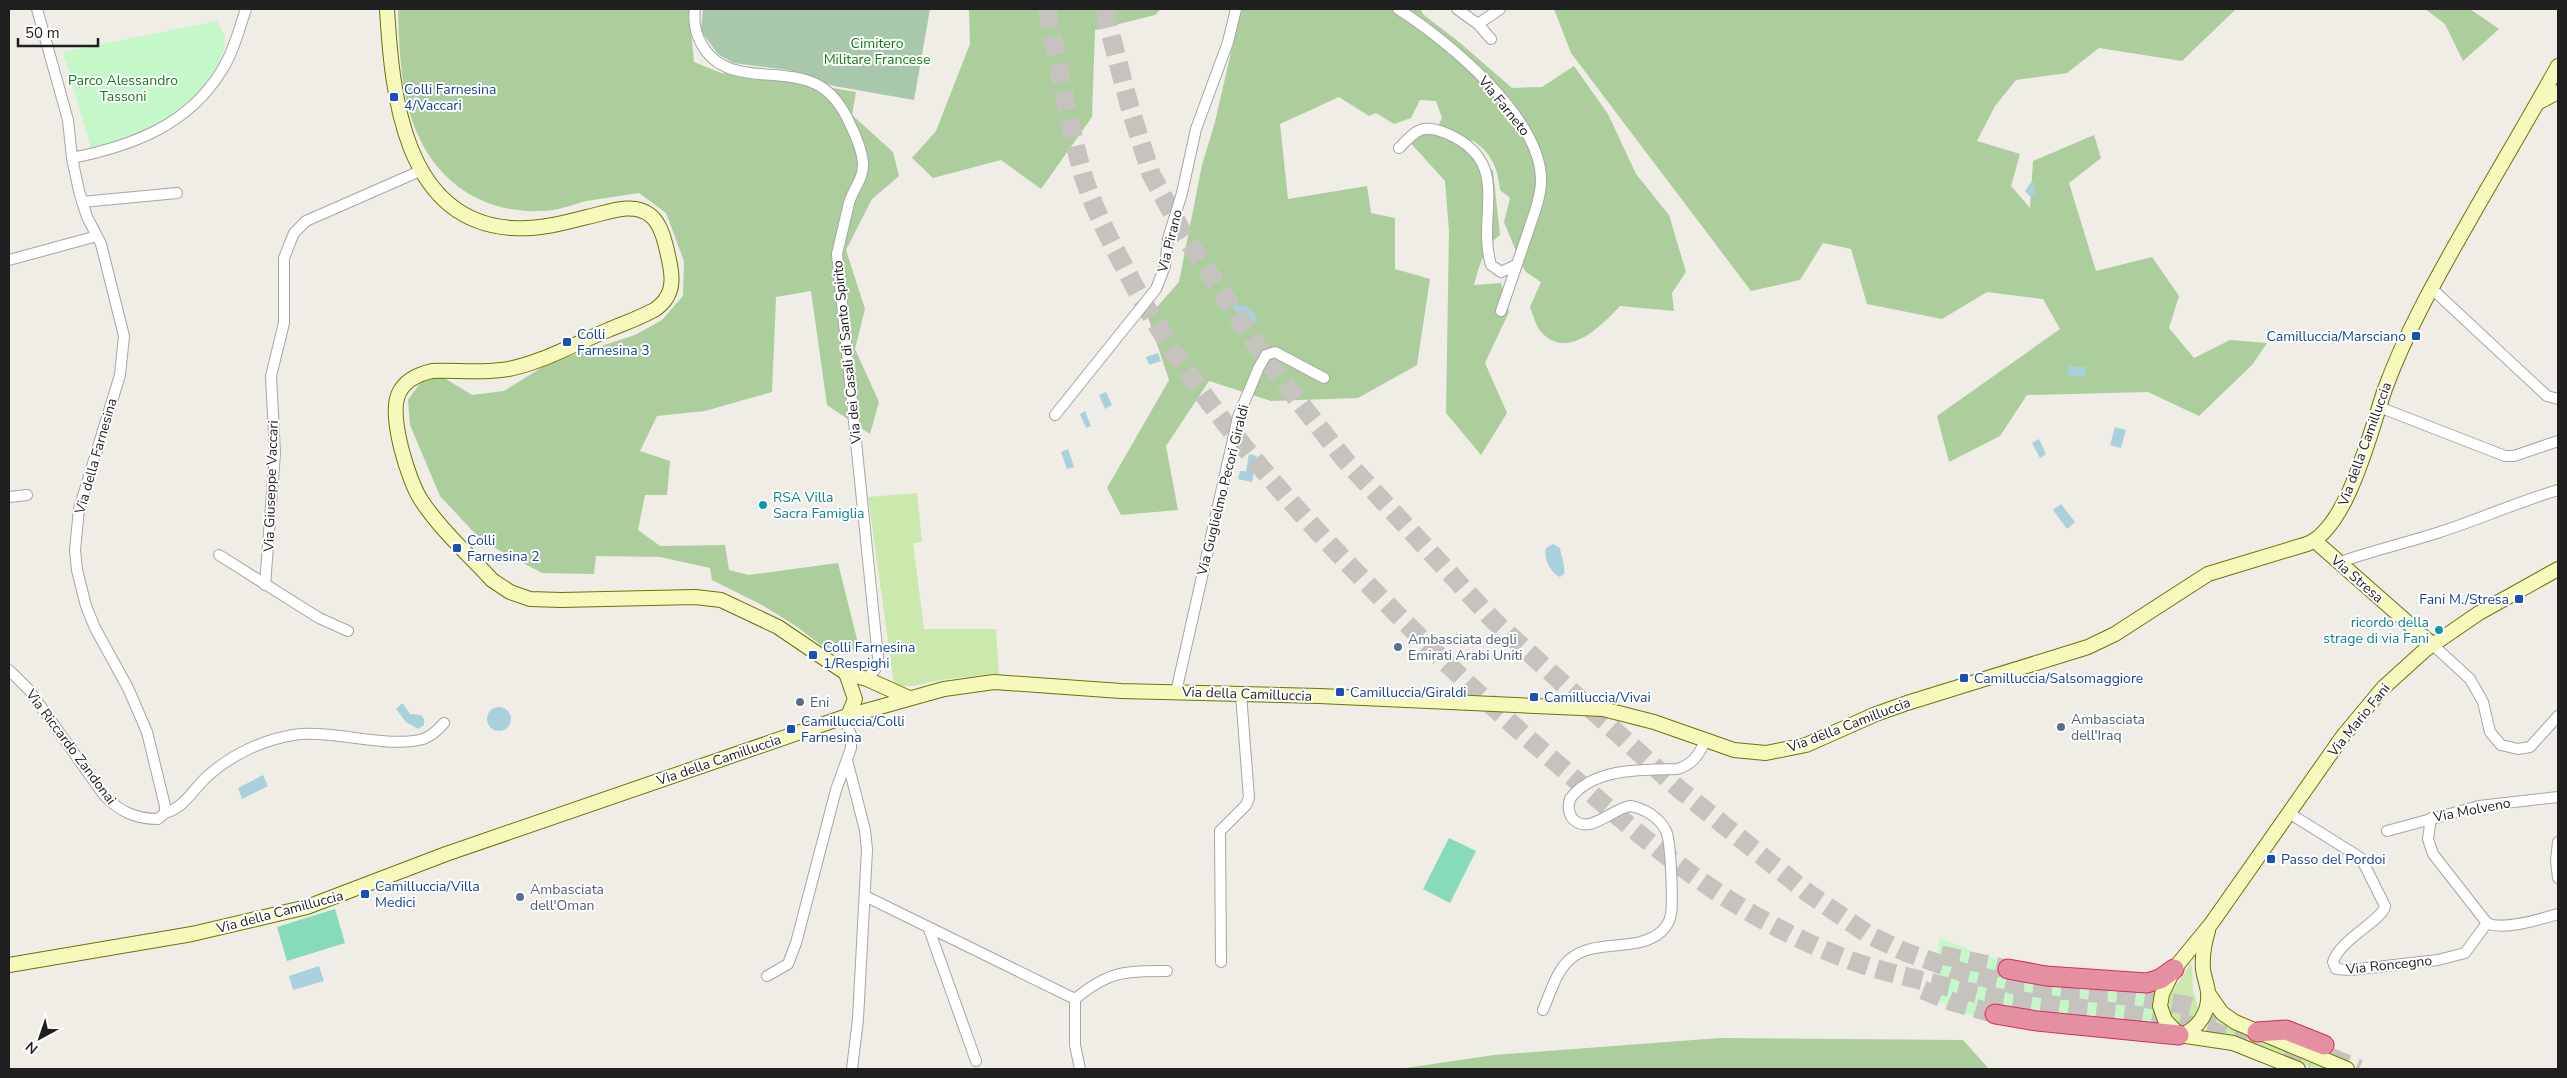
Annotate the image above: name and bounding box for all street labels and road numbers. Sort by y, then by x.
street label: Via Farneto [1473,71,1534,140]
street label: Via Pirano [1153,207,1187,275]
street label: Via dei Casali di Santo Spirito [828,259,866,446]
street label: Via della Camilluccia [2333,380,2396,509]
street label: Via della Farnesina [70,396,122,517]
street label: Via Guglielmo Pecori Giraldi [1192,402,1253,579]
street label: Via Giuseppe Vaccari [259,420,283,553]
street label: Via Stresa [2326,550,2387,607]
street label: Via Mario Fani [2323,679,2394,761]
street label: Via della Camilluccia [1181,682,1312,706]
street label: Via Riccardo Zandonai [21,685,120,808]
street label: Via della Camilluccia [1784,693,1913,758]
street label: Via della Camilluccia [653,730,784,791]
street label: Via Molveno [2431,793,2512,827]
street label: Via della Camilluccia [214,886,345,938]
street label: Via Roncegno [2344,951,2433,979]

